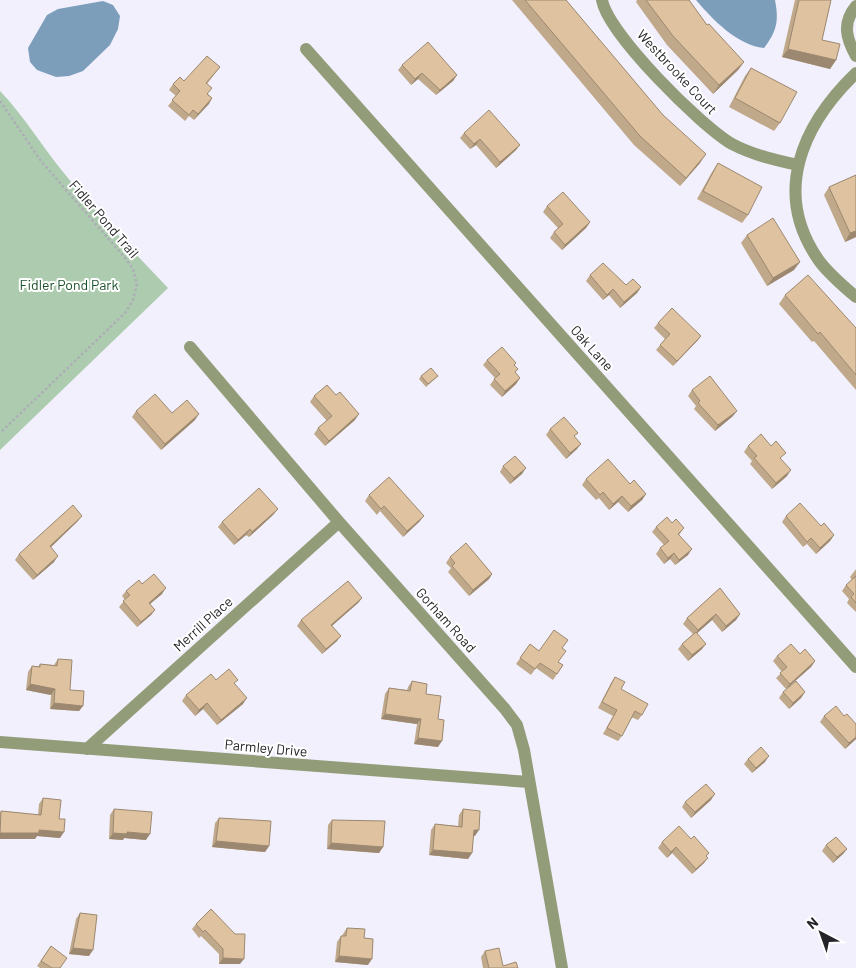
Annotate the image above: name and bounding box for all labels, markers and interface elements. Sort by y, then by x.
street label: Westbrooke Court [634,26,721,118]
street label: Fidler Pond Trail [66,176,143,261]
park label: Fidler Pond Park [20,276,118,293]
street label: Oak Lane [567,321,617,374]
street label: Gorham Road [413,584,480,656]
street label: Merrill Place [170,593,236,655]
street label: Parmley Drive [224,735,308,760]
north arrow [796,908,846,958]
text: N [803,913,821,932]

